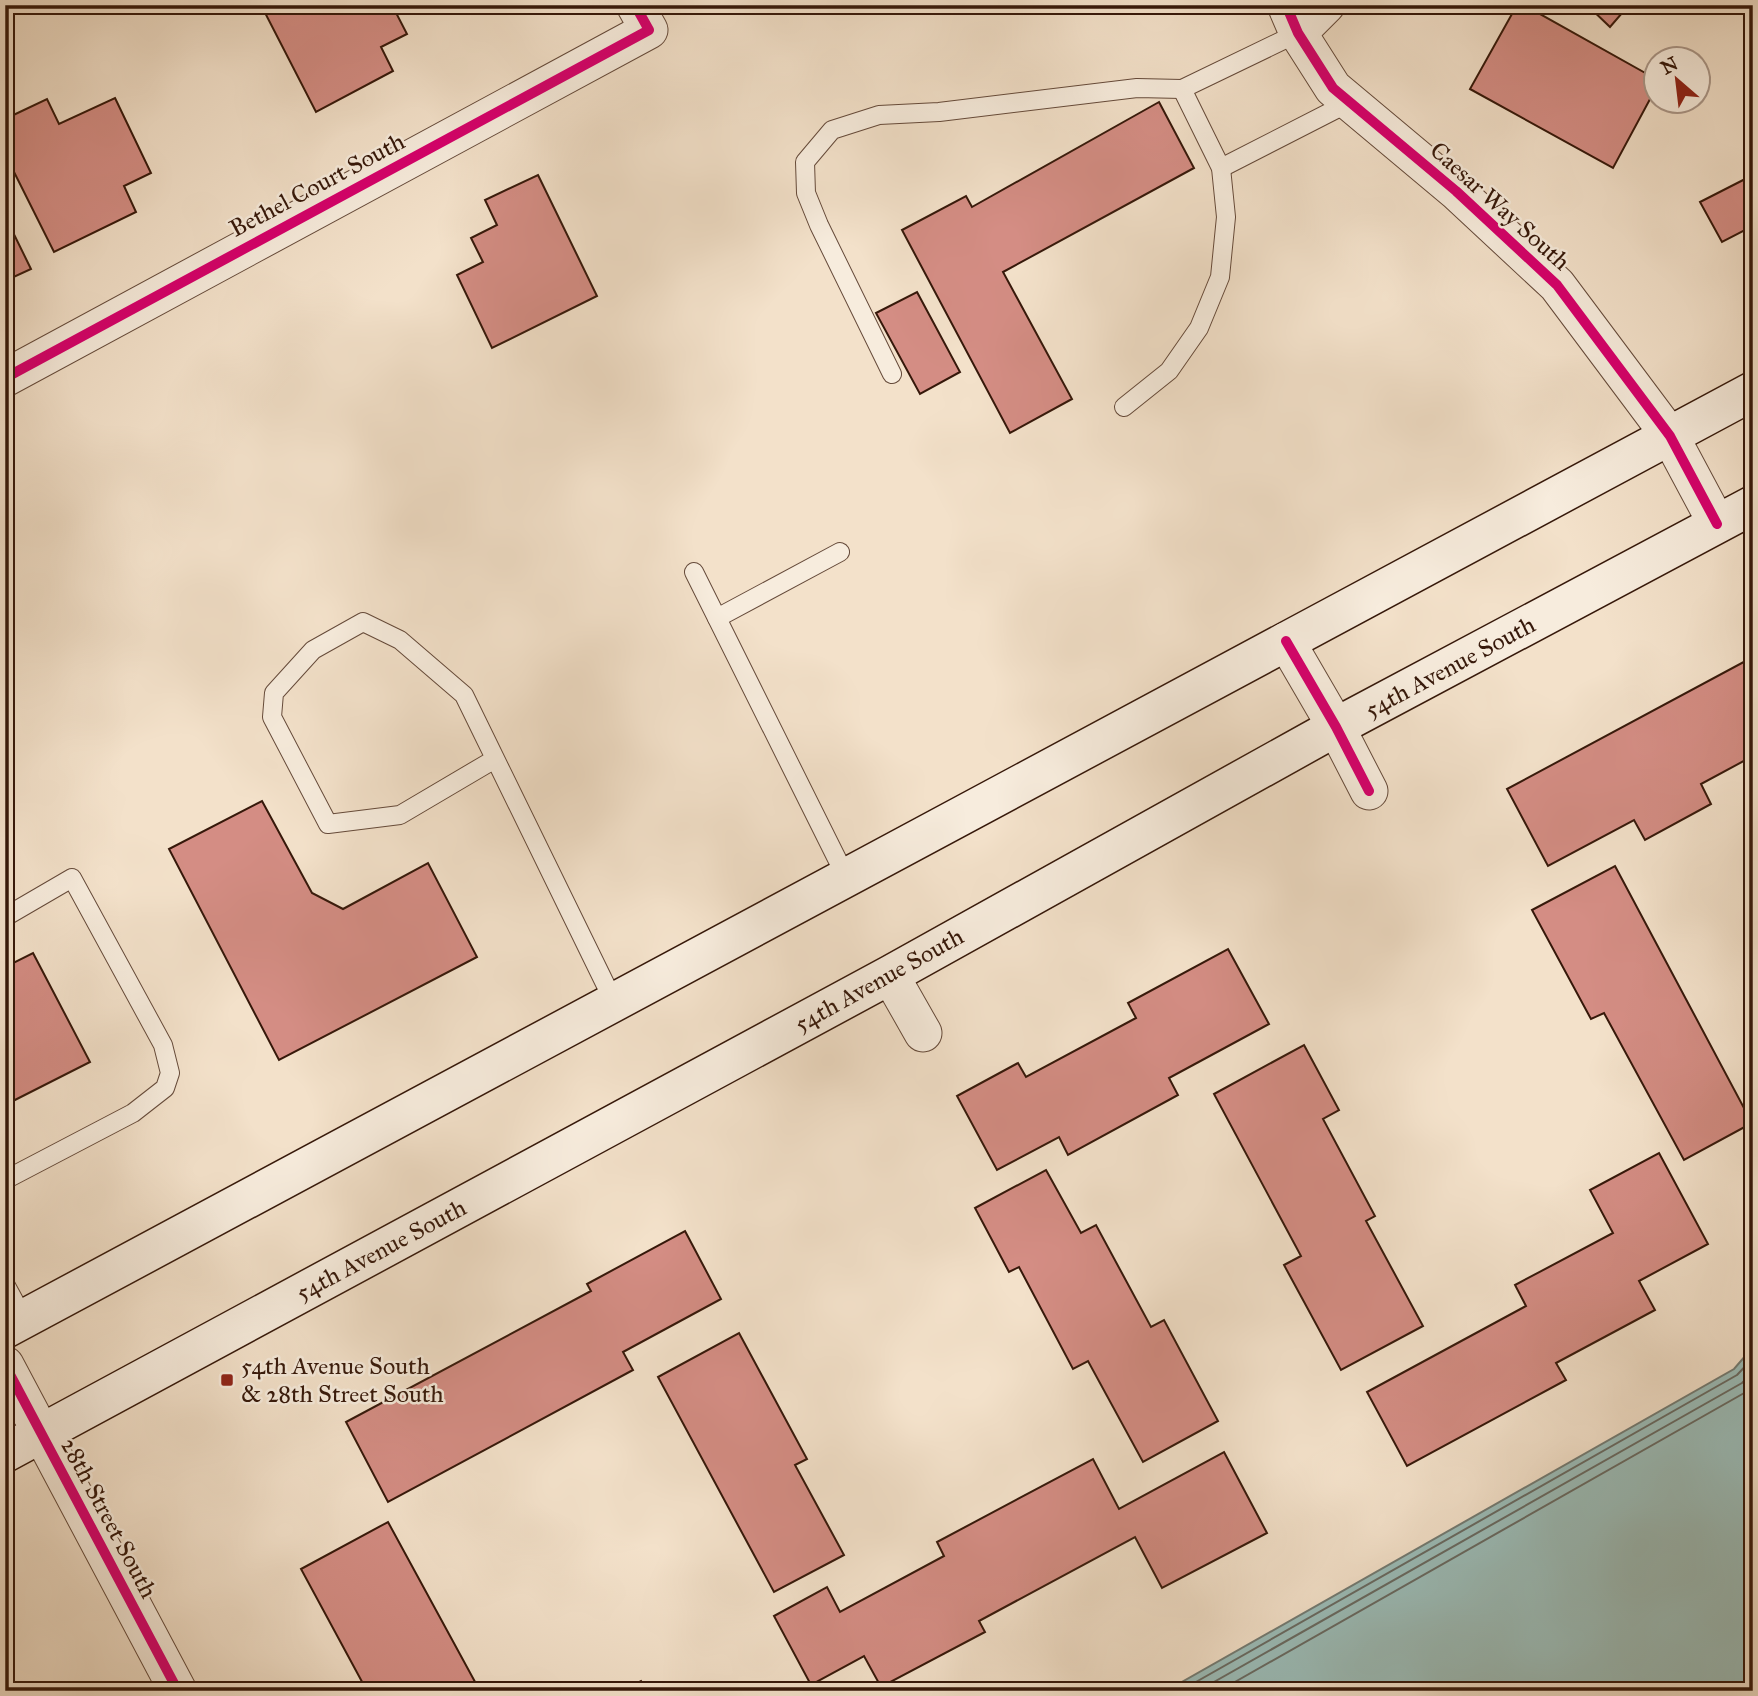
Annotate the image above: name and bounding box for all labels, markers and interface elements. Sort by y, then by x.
north arrow [1642,46,1712,116]
text: N [1657,51,1682,79]
street label: Bethel Court South [224,126,410,244]
street label: Caesar Way South [1424,135,1576,277]
street label: 54th Avenue South [1360,609,1540,725]
street label: 54th Avenue South [789,921,969,1039]
street label: 54th Avenue South [291,1192,471,1308]
place label: 54th Avenue South & 28th Street South [241,1351,444,1409]
marker: 54th Avenue South & 28th Street South [219,1372,235,1388]
street label: 28th Street South [54,1433,164,1603]

